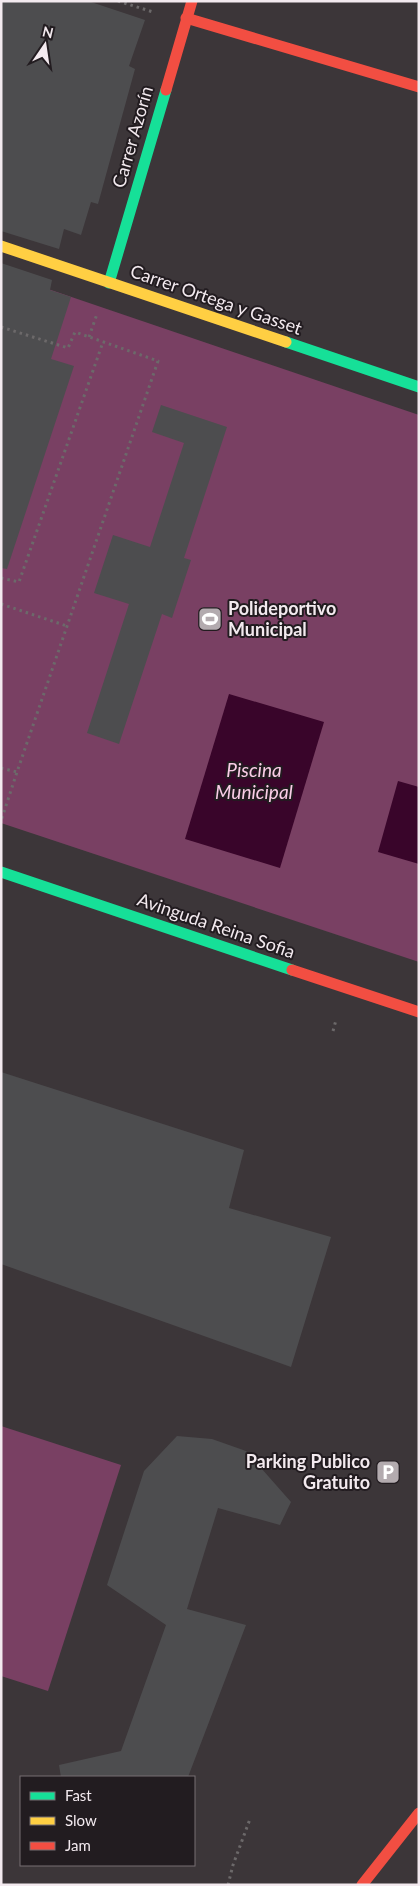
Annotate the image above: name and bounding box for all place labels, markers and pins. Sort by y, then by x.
place label: Polideportivo Municipal [228,597,336,640]
sports icon: Polideportivo Municipal [197,606,223,632]
place label: Parking Publico Gratuito [246,1450,370,1493]
parking icon: Parking Publico Gratuito [375,1459,401,1485]

